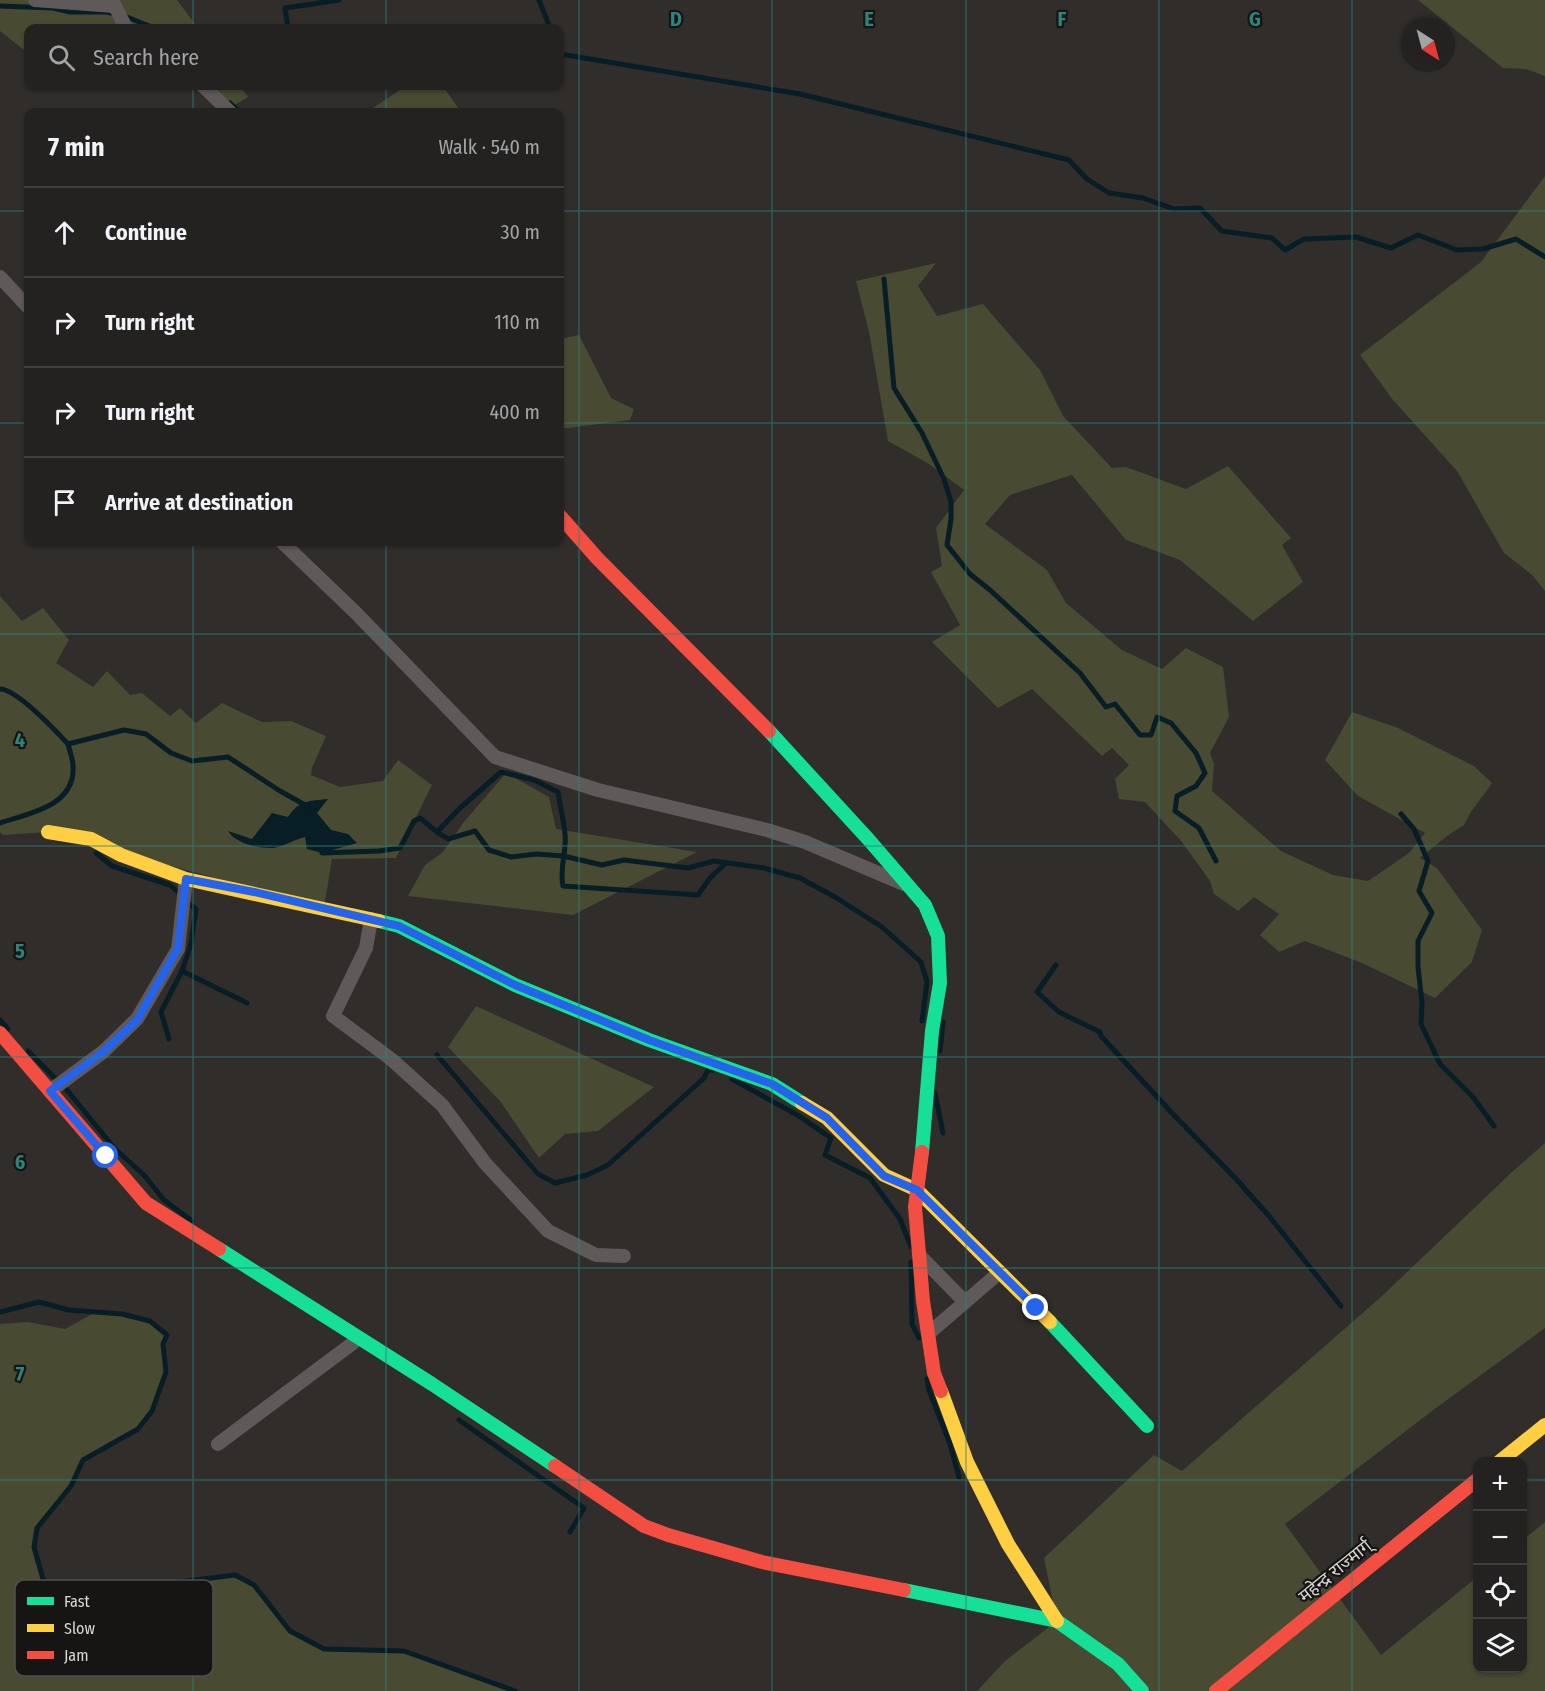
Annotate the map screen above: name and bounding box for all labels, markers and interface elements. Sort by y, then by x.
text: D [670,7,682,31]
text: E [864,7,874,31]
text: F [1058,7,1067,31]
text: G [1249,7,1261,31]
north arrow [1401,18,1455,72]
search box [24,24,564,90]
icon: search [45,41,78,74]
text: Search here [93,44,199,71]
text: 7 min [48,132,105,163]
text: Walk · 540 m [438,135,540,159]
icon: ahead [48,216,81,249]
text: Continue [105,219,187,246]
text: 30 m [500,220,540,244]
icon: right [48,306,81,339]
text: Turn right [105,309,194,336]
text: 110 m [494,310,540,334]
icon: right [48,396,81,429]
text: Turn right [105,399,194,426]
text: 400 m [489,400,540,424]
icon: arrive [48,486,81,519]
text: Arrive at destination [105,489,293,516]
text: 4 [15,728,25,752]
text: 5 [15,939,25,963]
route start [92,1142,118,1168]
text: 6 [15,1150,25,1174]
route end [1022,1294,1048,1320]
text: 7 [16,1362,25,1386]
map controls [1473,1457,1527,1673]
button: + [1473,1457,1527,1511]
button: − [1473,1511,1527,1565]
street label: महेन्द्र राज्मार्ग् [1294,1533,1378,1607]
button: locate [1473,1565,1527,1619]
legend [15,1580,213,1676]
text: Fast [64,1592,91,1611]
text: Slow [64,1619,95,1638]
button: layers [1473,1619,1527,1673]
text: Jam [64,1646,89,1665]

